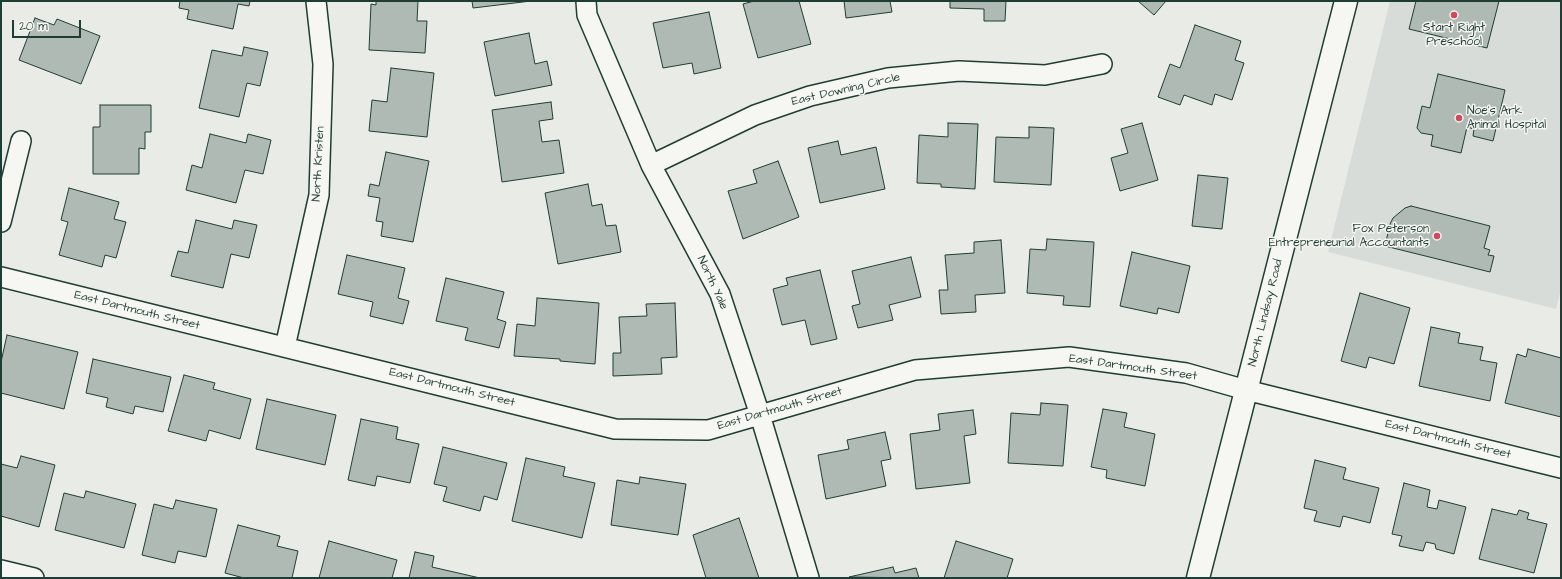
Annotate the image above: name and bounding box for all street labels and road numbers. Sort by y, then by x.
street label: East Downing Circle [790,71,902,109]
street label: North Kristen [310,126,328,202]
street label: North Yale [693,254,731,312]
street label: North Lindsay Road [1246,258,1286,368]
street label: East Dartmouth Street [73,288,201,334]
street label: East Dartmouth Street [1068,352,1198,384]
street label: East Dartmouth Street [388,365,516,411]
street label: East Dartmouth Street [716,384,844,434]
street label: East Dartmouth Street [1384,417,1512,463]

